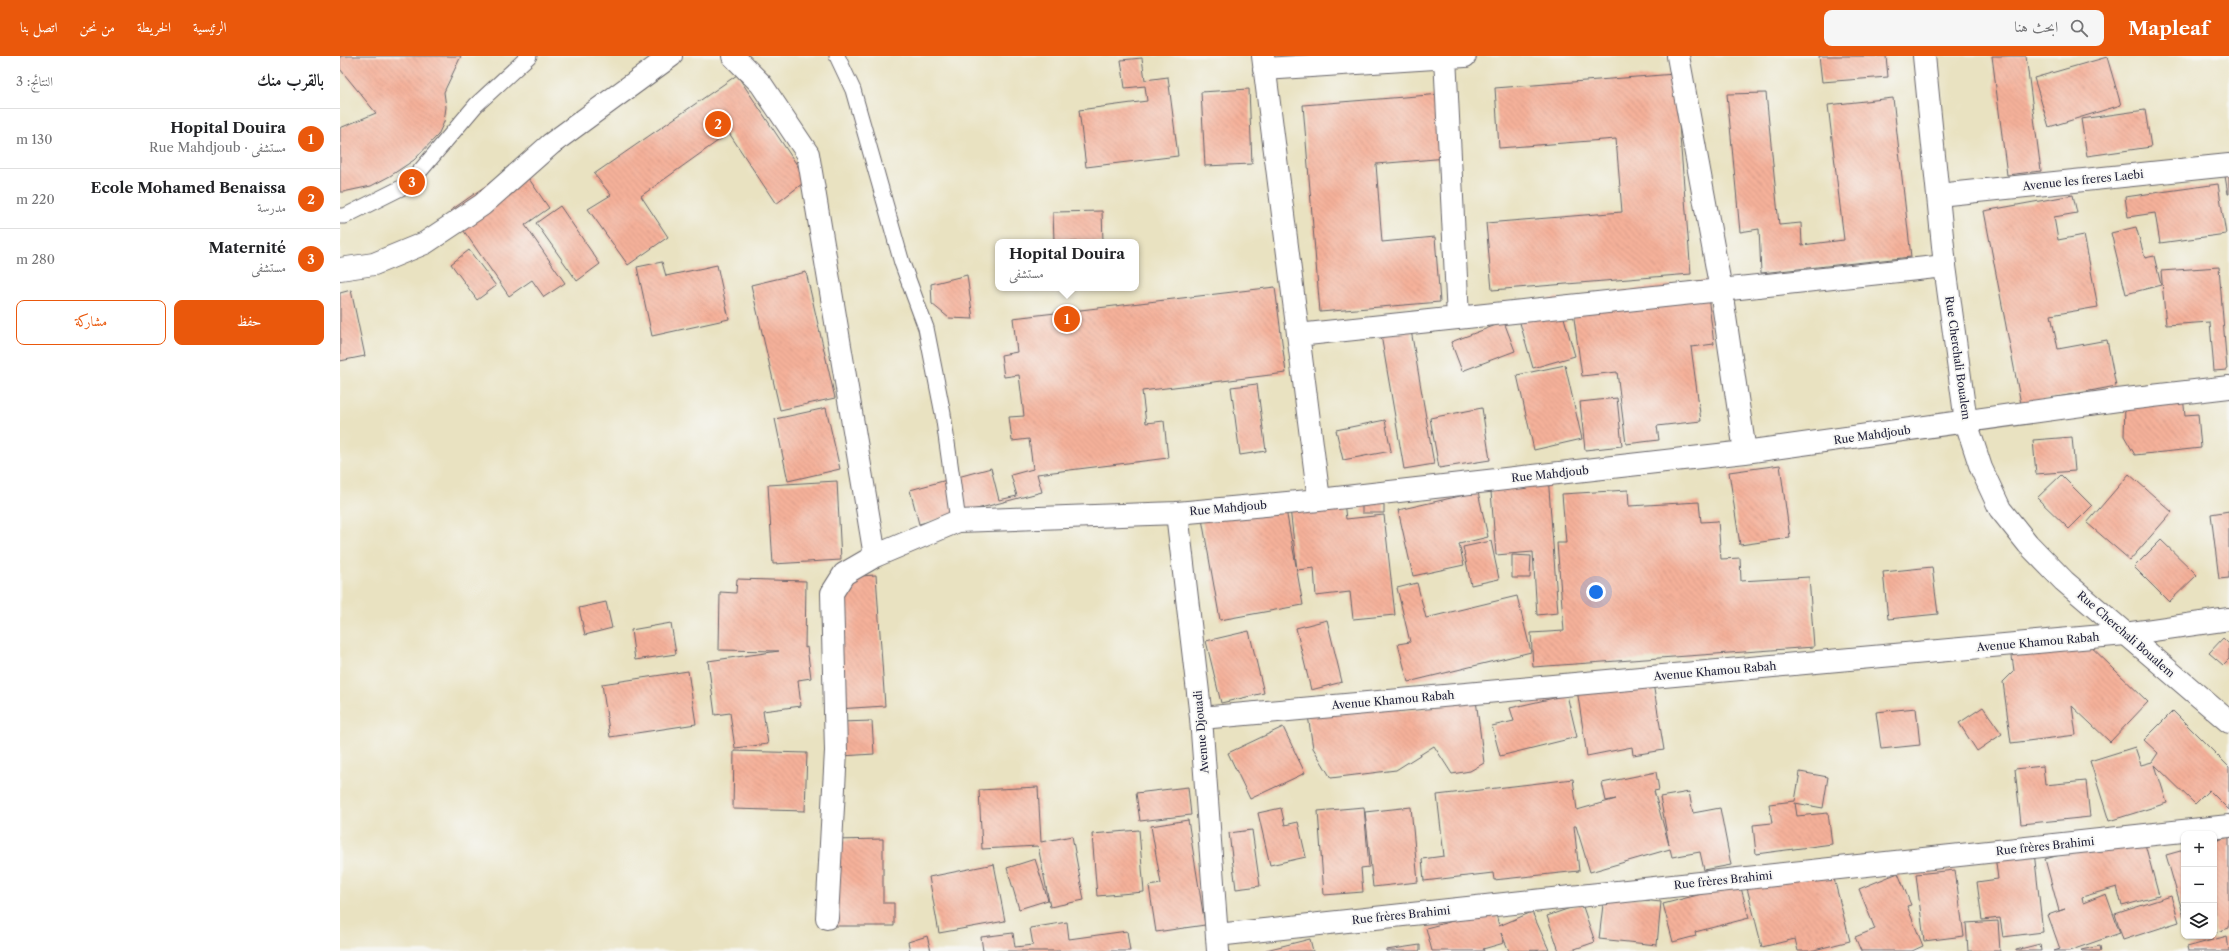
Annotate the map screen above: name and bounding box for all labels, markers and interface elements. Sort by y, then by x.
search box [1824,10,2104,46]
text: ابحث هنا [2014,17,2058,36]
icon: search [2068,17,2090,39]
text: Mapleaf [2128,17,2209,40]
text: اتصل بنا [20,18,58,36]
text: من نحن [80,18,115,36]
text: الخريطة [137,18,171,36]
text: الرئيسية [193,18,227,36]
text: بالقرب منك [257,70,324,90]
text: النتائج: 3 [16,73,53,89]
pin: 2 [705,109,731,139]
text: Hopital Douira [170,118,286,137]
text: 130 m [16,131,52,147]
text: 1 [308,131,314,147]
text: مستشفى · Rue Mahdjoub [149,139,286,155]
pin: 3 [399,167,425,197]
street label: Avenue les freres Laebi [2021,167,2145,193]
text: Ecole Mohamed Benaissa [91,178,286,197]
text: 220 m [16,191,55,207]
text: 2 [307,191,315,207]
text: مدرسة [257,199,286,215]
text: Maternité [209,238,286,257]
popup [995,239,1139,291]
text: Hopital Douira [1009,244,1125,263]
text: 280 m [16,251,55,267]
text: 3 [307,251,315,267]
text: مستشفى [251,259,286,275]
text: مستشفى [1009,265,1044,281]
street label: Rue Cherchali Boualem [1942,295,1974,421]
button: مشاركة [16,300,166,345]
button: حفظ [174,300,324,345]
pin: 1 [1054,304,1080,334]
street label: Rue Mahdjoub [1833,423,1912,447]
street label: Rue Mahdjoub [1511,463,1590,485]
street label: Rue Mahdjoub [1189,498,1268,518]
your location [1586,582,1606,602]
street label: Rue Cherchali Boualem [2074,588,2178,681]
street label: Avenue Khamou Rabah [1975,630,2100,654]
street label: Avenue Khamou Rabah [1652,659,1777,683]
street label: Avenue Khamou Rabah [1330,688,1455,712]
street label: Avenue Djouadi [1190,689,1212,775]
map controls [2181,831,2217,939]
button: + [2181,831,2217,867]
street label: Rue frères Brahimi [1995,834,2095,858]
button: − [2181,867,2217,903]
street label: Rue frères Brahimi [1673,868,1773,892]
street label: Rue frères Brahimi [1351,903,1451,927]
button: layers [2181,903,2217,939]

